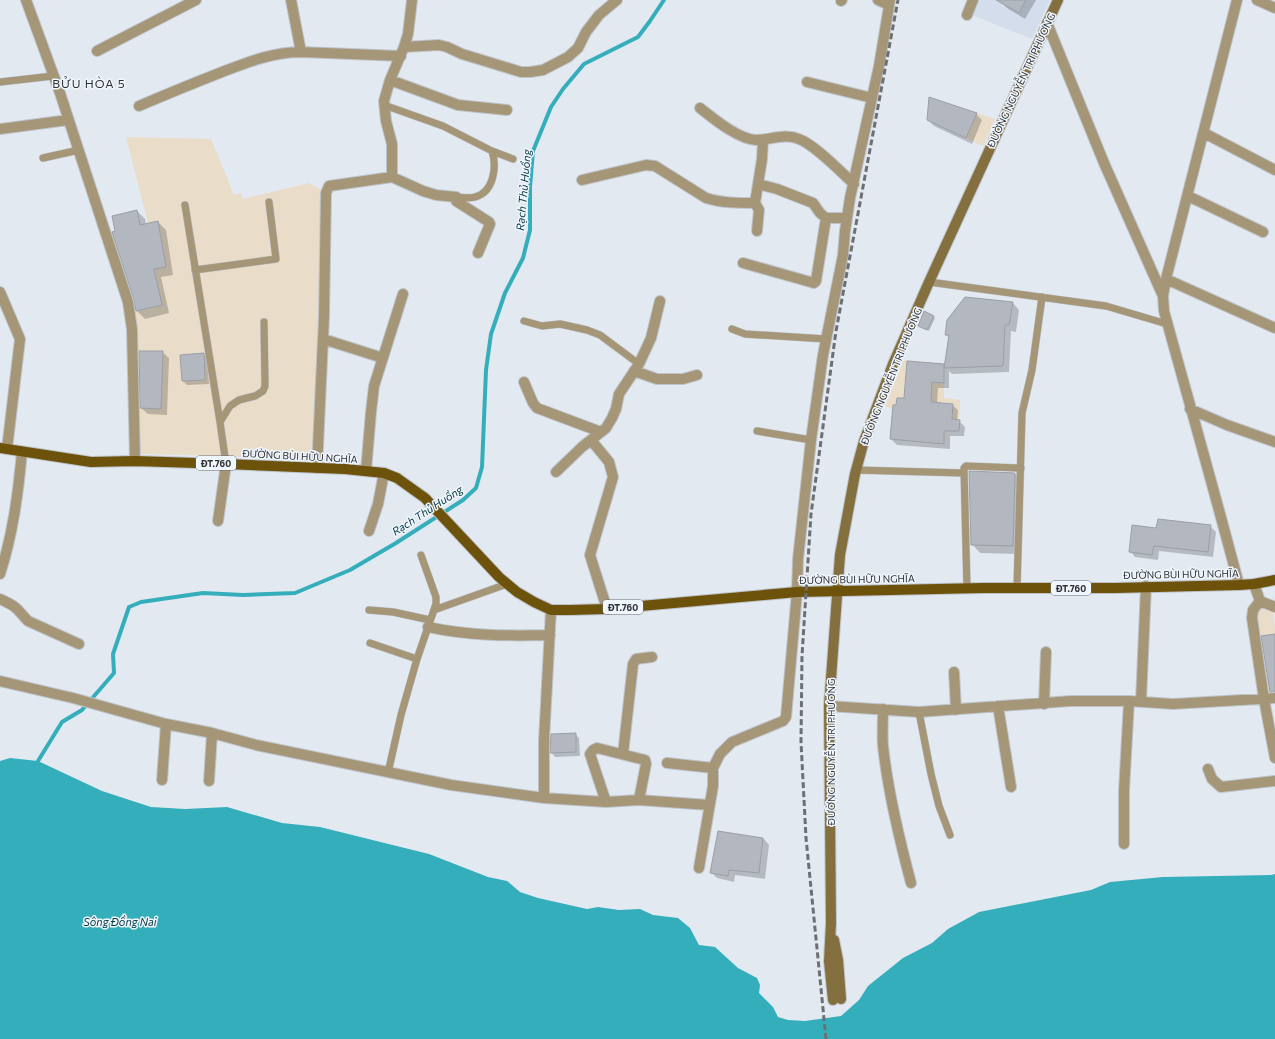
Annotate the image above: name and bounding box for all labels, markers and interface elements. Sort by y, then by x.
street label: ĐƯỜNG NGUYỄN TRI PHƯƠNG [983,11,1057,150]
district label: BỬU HÒA 5 [52,76,126,90]
water label: Rạch Thủ Huồng [512,148,533,231]
street label: ĐƯỜNG NGUYỄN TRI PHƯƠNG [857,305,924,447]
street label: ĐƯỜNG BÙI HỮU NGHĨA [241,447,358,465]
road number: ĐT.760 [196,456,236,470]
water label: Rạch Thủ Huồng [389,481,466,538]
street label: ĐƯỜNG BÙI HỮU NGHĨA [1122,567,1239,581]
street label: ĐƯỜNG BÙI HỮU NGHĨA [798,572,915,586]
road number: ĐT.760 [1051,581,1091,595]
road number: ĐT.760 [603,600,643,614]
street label: ĐƯỜNG NGUYỄN TRI PHƯƠNG [824,679,837,826]
water label: Sông Đồng Nai [83,914,158,928]

